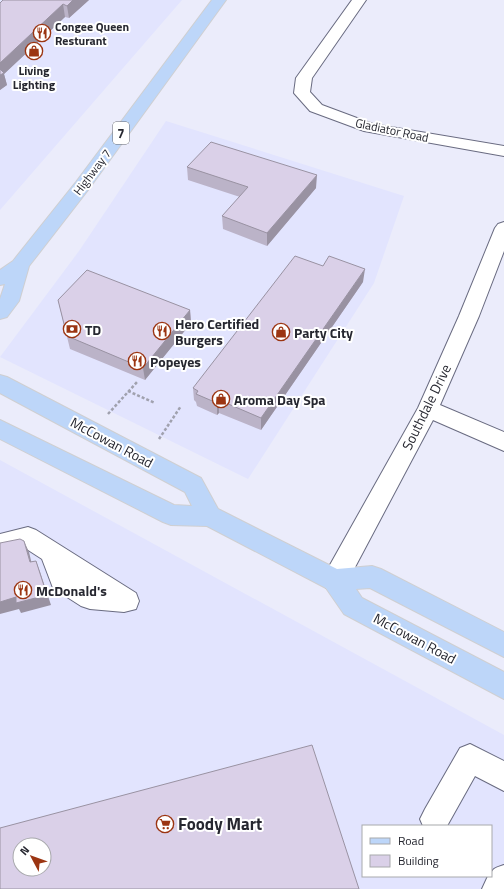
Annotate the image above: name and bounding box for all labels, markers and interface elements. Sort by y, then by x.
place label: Congee Queen Resturant [55,17,129,50]
restaurant icon: Congee Queen Resturant [32,23,52,43]
shop icon: Living Lighting [24,41,44,61]
place label: Living Lighting [13,61,56,94]
street label: Gladiator Road [354,113,430,147]
road number: 7 [113,122,129,144]
street label: Highway 7 [68,145,116,199]
place label: Hero Certified Burgers [175,313,259,350]
bank icon: TD [62,319,82,339]
place label: TD [85,319,101,340]
restaurant icon: Hero Certified Burgers [152,321,172,341]
shop icon: Party City [271,322,291,342]
place label: Party City [294,322,353,343]
restaurant icon: Popeyes [127,351,147,371]
place label: Popeyes [150,351,201,372]
street label: Southdale Drive [396,360,456,454]
shop icon: Aroma Day Spa [211,389,231,409]
place label: Aroma Day Spa [234,389,326,410]
street label: McCowan Road [67,411,157,473]
restaurant icon: McDonald's [13,580,33,600]
place label: McDonald's [36,580,107,601]
street label: McCowan Road [370,607,460,669]
place label: Foody Mart [178,811,262,837]
supermarket icon: Foody Mart [155,814,175,834]
legend [362,825,492,877]
text: Road [398,831,424,850]
north arrow [12,837,52,877]
text: N [16,842,33,859]
text: Building [398,851,439,870]

